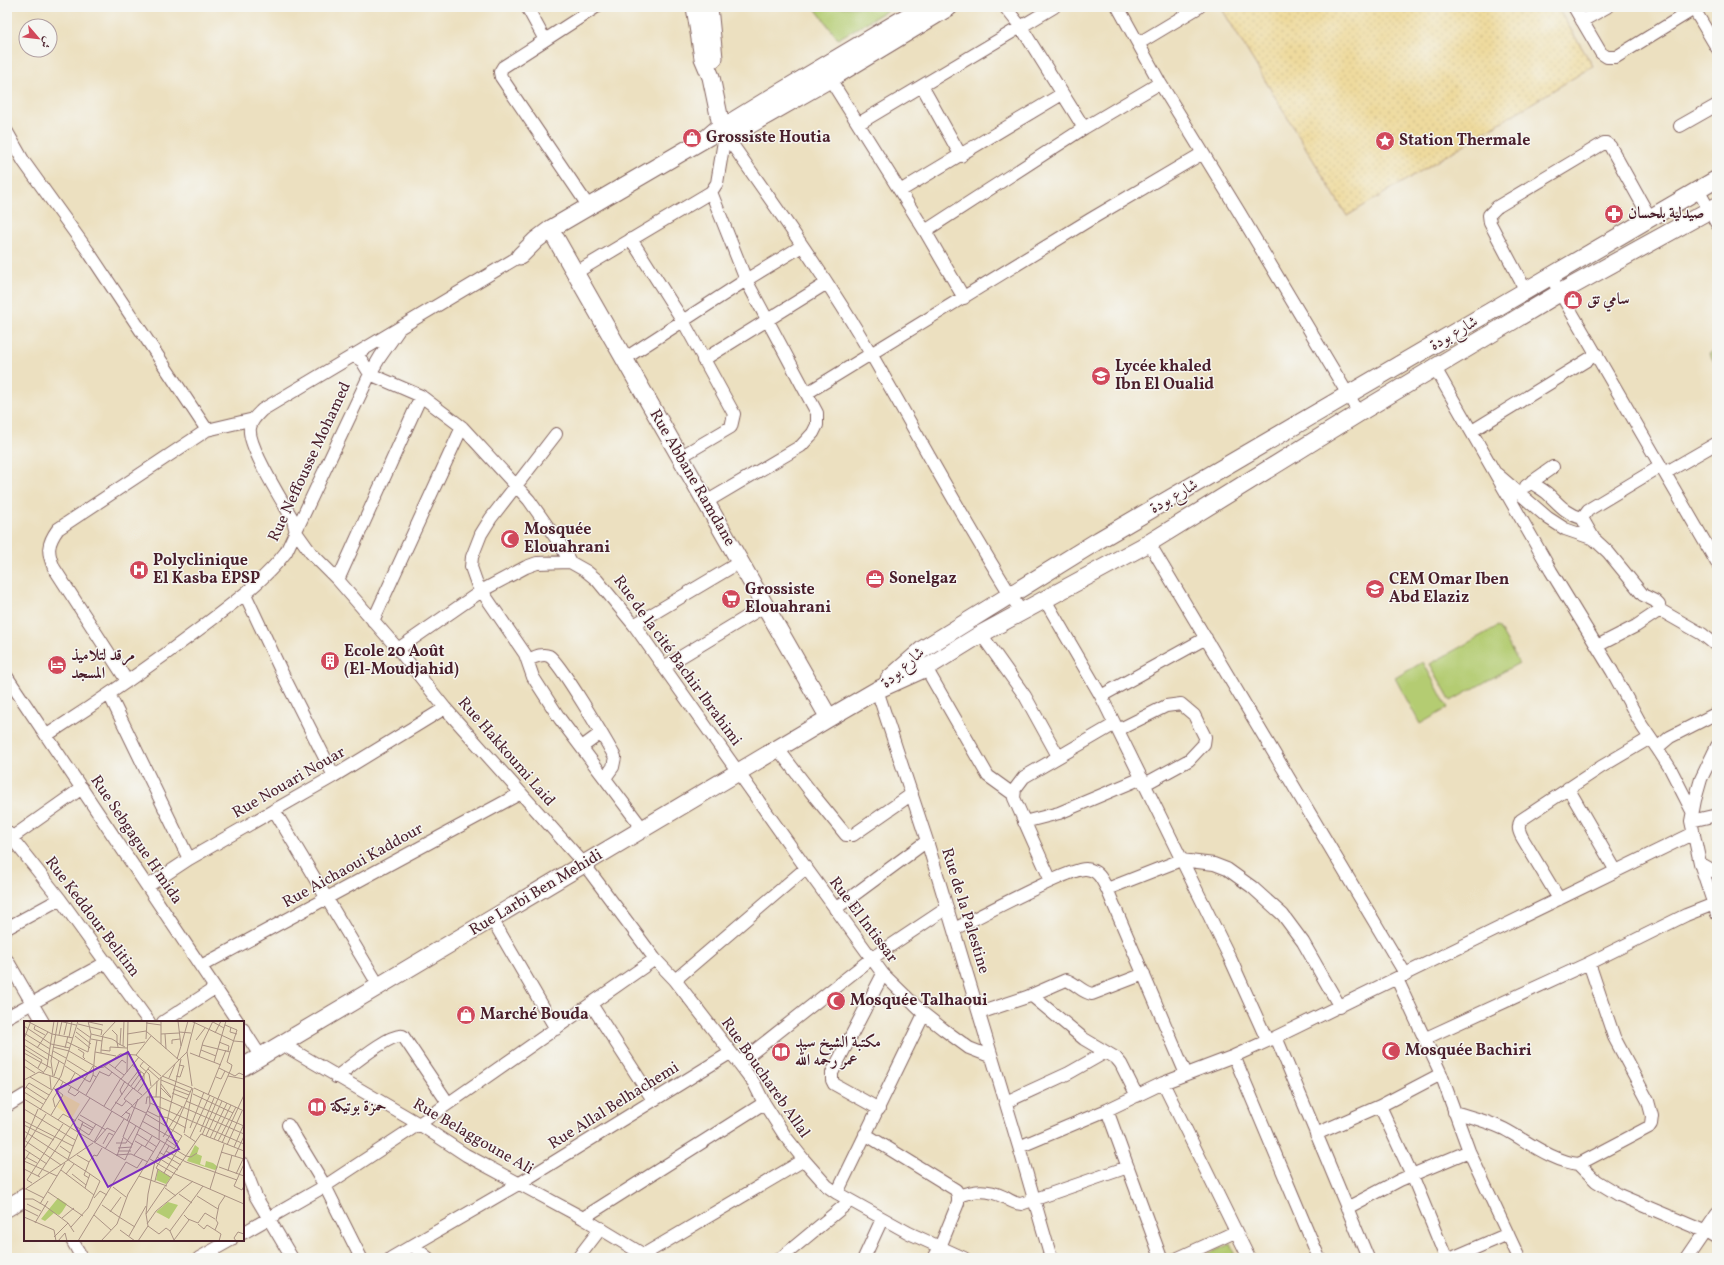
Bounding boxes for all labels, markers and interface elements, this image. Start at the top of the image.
north arrow [18,18,58,58]
text: ش [36,34,55,50]
shop icon: Grossiste Houtia [681,127,703,149]
place label: Grossiste Houtia [706,127,831,149]
place icon: Station Thermale [1374,130,1396,152]
place label: Station Thermale [1399,130,1530,152]
pharmacy icon: صيدلية بلحسان [1603,203,1625,225]
place label: صيدلية بلحسان [1628,203,1704,225]
shop icon: سامي تق [1562,289,1584,311]
place label: سامي تق [1587,289,1630,312]
street label: شارع بودة [1426,311,1483,358]
place label: Lycée khaled Ibn El Oualid [1115,356,1214,396]
school or university icon: Lycée khaled Ibn El Oualid [1090,365,1112,387]
street label: Rue Neffousse Mohamed [263,378,357,546]
street label: Rue Abbane Ramdane [644,405,740,551]
street label: شارع بودة [1146,474,1203,521]
place label: Mosquée Elouahrani [524,519,610,559]
mosque icon: Mosquée Elouahrani [499,528,521,550]
place label: Polyclinique El Kasba EPSP [153,550,260,590]
hospital icon: Polyclinique El Kasba EPSP [128,559,150,581]
office icon: Sonelgaz [864,568,886,590]
place label: Sonelgaz [889,568,957,590]
place label: CEM Omar Iben Abd Elaziz [1389,569,1510,609]
street label: Rue de la cité Bachir Ibrahimi [608,571,747,751]
school or university icon: CEM Omar Iben Abd Elaziz [1364,578,1386,600]
place label: Grossiste Elouahrani [745,579,831,619]
supermarket icon: Grossiste Elouahrani [720,588,742,610]
place label: Ecole 20 Août (El-Moudjahid) [344,641,459,681]
street label: شارع بودة [876,642,931,695]
place label: مرقد لتلاميذ المسجد [71,645,135,685]
building icon: Ecole 20 Août (El-Moudjahid) [319,650,341,672]
hotel icon: مرقد لتلاميذ المسجد [46,654,68,676]
street label: Rue Hakkoumi Laid [452,693,560,811]
street label: Rue Nouari Nouar [229,742,350,824]
street label: Rue Sebgague H'mida [85,771,187,909]
street label: Rue Aichaoui Kaddour [279,818,428,914]
street label: Rue Larbi Ben Mehidi [465,844,607,942]
street label: Rue de la Palestine [935,845,995,977]
street label: Rue Keddour Belitim [39,852,145,982]
street label: Rue El Intissar [823,872,903,968]
mosque icon: Mosquée Talhaoui [825,990,847,1012]
place label: Mosquée Talhaoui [850,990,988,1012]
shop icon: Marché Bouda [455,1004,477,1026]
place label: Marché Bouda [480,1004,589,1026]
street label: Rue Bouchareb Allal [715,1013,815,1143]
inset map [24,1021,244,1241]
place label: مكتبة الشيخ سيد عمر رحمه الله [795,1032,881,1072]
mosque icon: Mosquée Bachiri [1380,1040,1402,1062]
place label: Mosquée Bachiri [1405,1040,1532,1062]
library icon: مكتبة الشيخ سيد عمر رحمه الله [770,1041,792,1063]
street label: Rue Allal Belhachemi [544,1057,684,1155]
street label: Rue Belaggoune Ali [409,1093,538,1181]
library icon: حمزة بوتيكة [306,1096,328,1118]
place label: حمزة بوتيكة [330,1096,386,1118]

